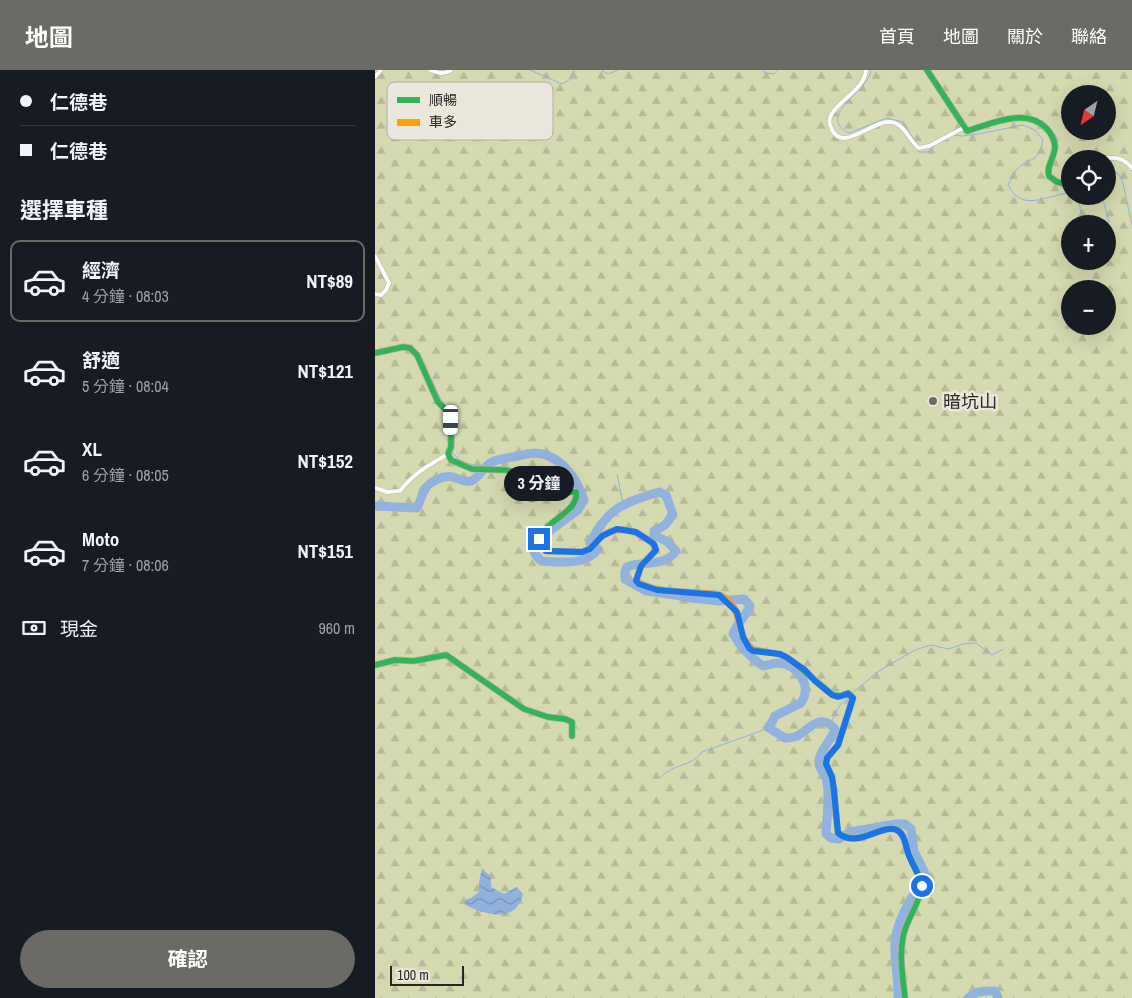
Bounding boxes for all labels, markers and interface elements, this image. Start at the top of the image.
text: 地圖 [25,21,73,53]
text: 首頁 [879,24,915,49]
text: 地圖 [943,24,979,49]
text: 關於 [1007,24,1043,49]
text: 聯絡 [1071,24,1107,49]
legend [387,82,553,140]
north arrow [1061,85,1116,140]
map controls [1061,85,1116,335]
text: 仁德巷 [50,89,107,115]
text: 順暢 [429,91,457,109]
text: 車多 [429,113,457,131]
text: 仁德巷 [50,138,107,164]
button: locate [1061,150,1116,205]
text: 選擇車種 [20,195,108,225]
button: + [1061,215,1116,270]
text: 經濟 [82,257,120,283]
icon: car [22,259,67,304]
text: NT$89 [306,268,353,294]
button: − [1061,280,1116,335]
text: 4 分鐘 · 08:03 [82,285,169,307]
text: 舒適 [82,347,120,373]
icon: car [22,349,67,394]
text: NT$121 [298,358,353,384]
text: 5 分鐘 · 08:04 [82,375,169,397]
place label: 暗坑山 [943,389,997,414]
marker: 暗坑山 [927,395,939,407]
car [443,405,458,435]
text: XL [82,436,102,462]
icon: car [22,439,67,484]
text: NT$152 [298,448,353,474]
text: 6 分鐘 · 08:05 [82,464,169,486]
callout: 3 分鐘 [504,466,574,502]
text: 3 分鐘 [518,472,560,494]
text: Moto [82,526,119,552]
route end [528,528,550,550]
icon: car [22,529,67,574]
text: NT$151 [298,538,353,564]
text: 7 分鐘 · 08:06 [82,554,169,576]
icon: cash [20,614,48,642]
text: 現金 [60,616,98,642]
text: 960 m [319,617,355,639]
route start [911,875,933,897]
button: 確認 [20,930,355,988]
scale bar [390,963,464,986]
text: 100 m [397,966,429,984]

